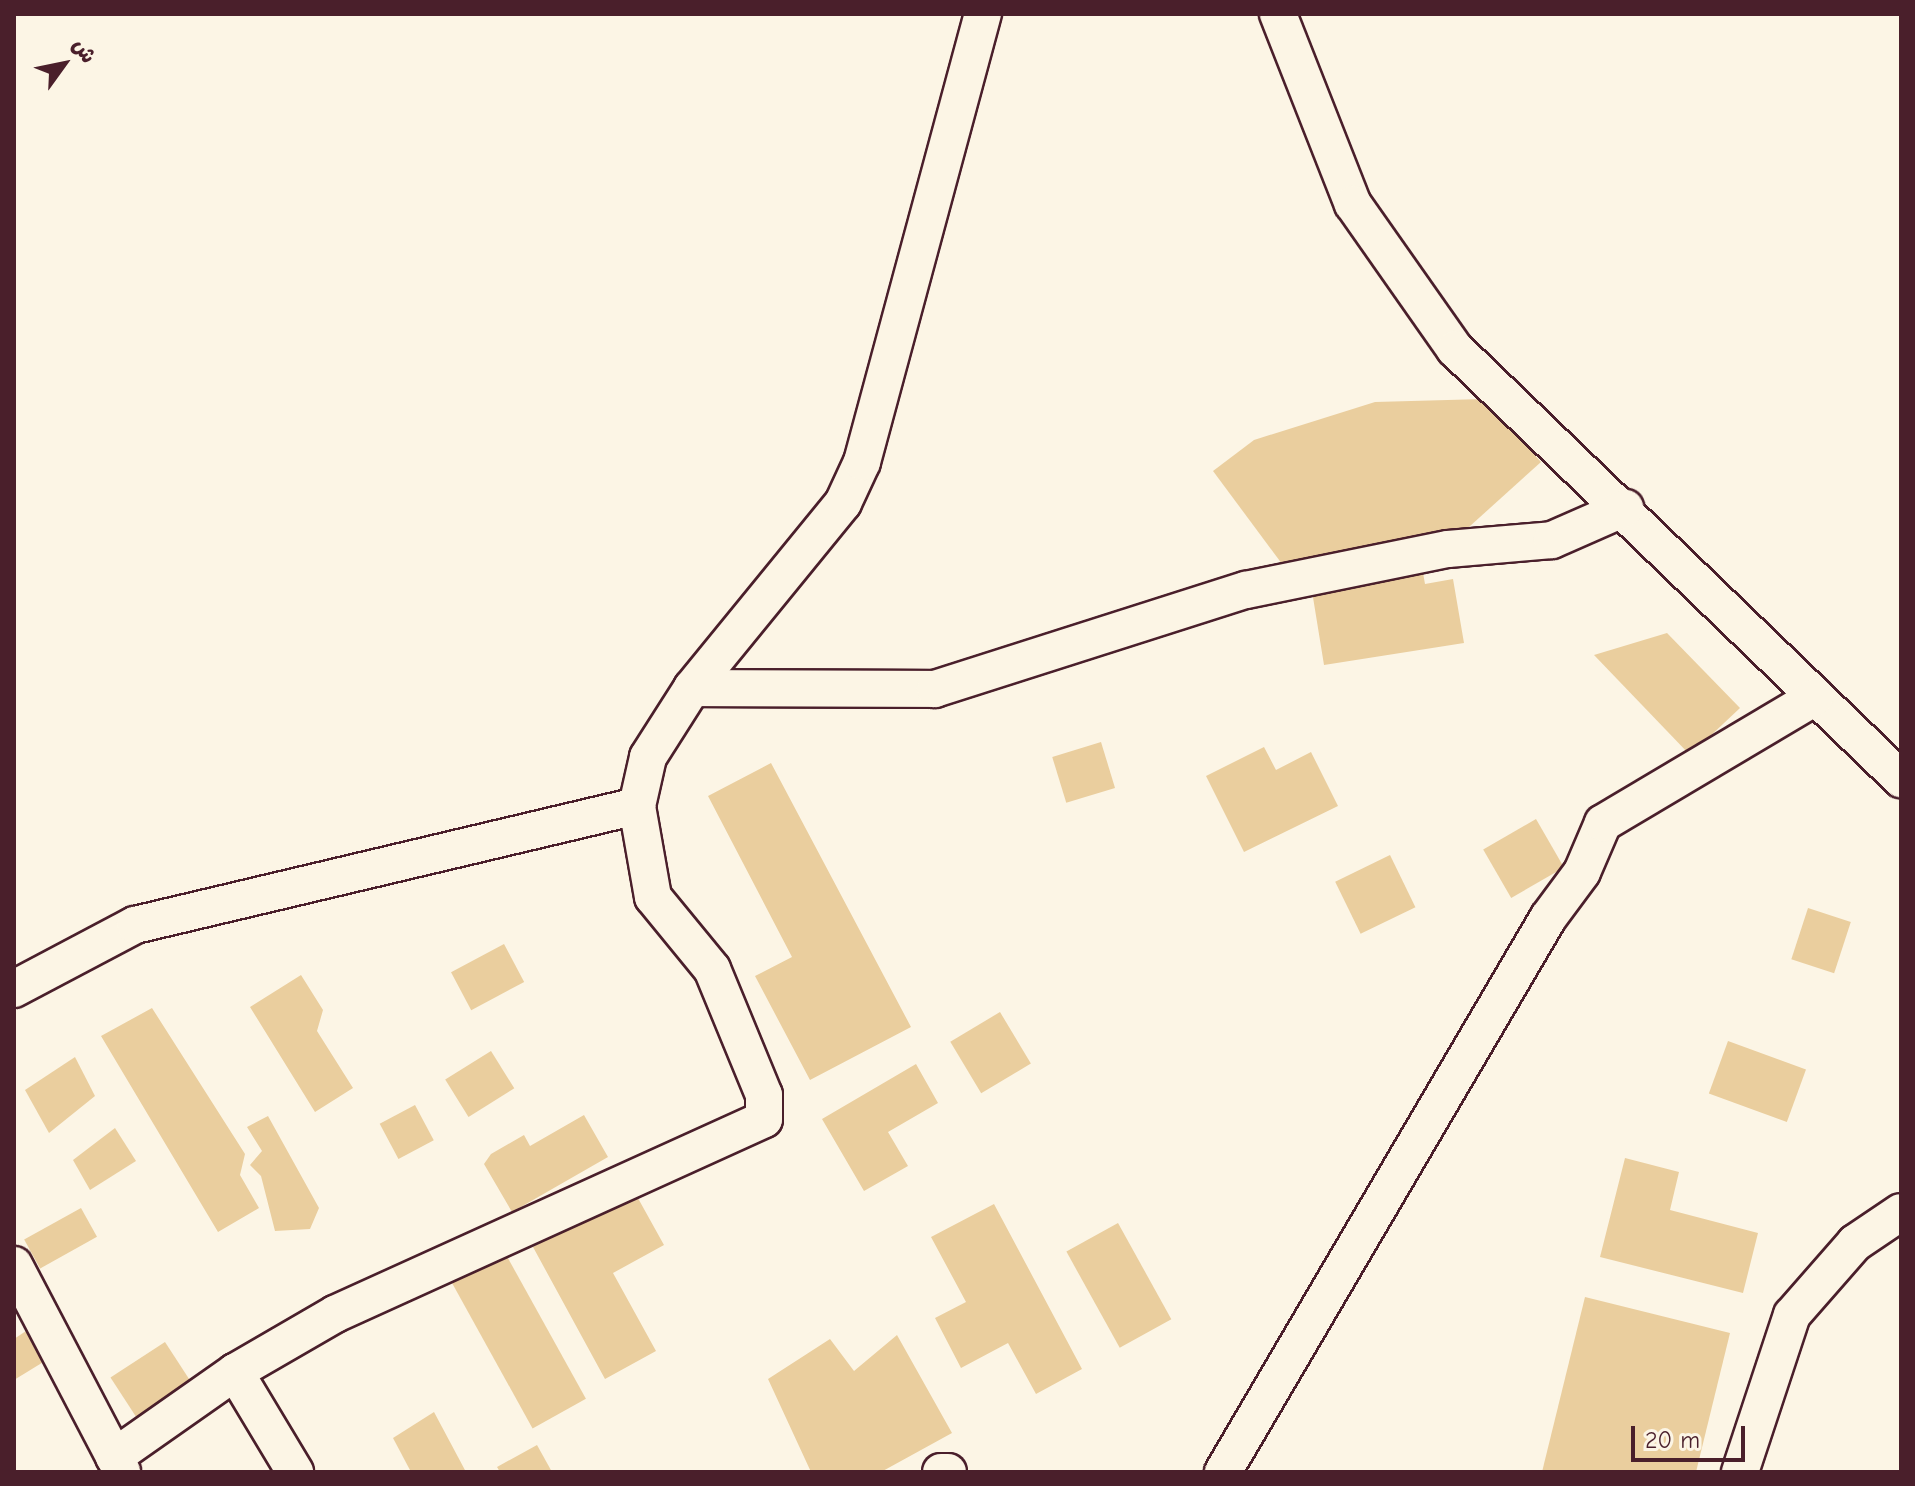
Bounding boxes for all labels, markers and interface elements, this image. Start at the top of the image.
north arrow [24,24,104,104]
text: ش [67,34,102,68]
scale bar [1635,1410,1749,1460]
text: 20 m [1645,1426,1700,1454]

